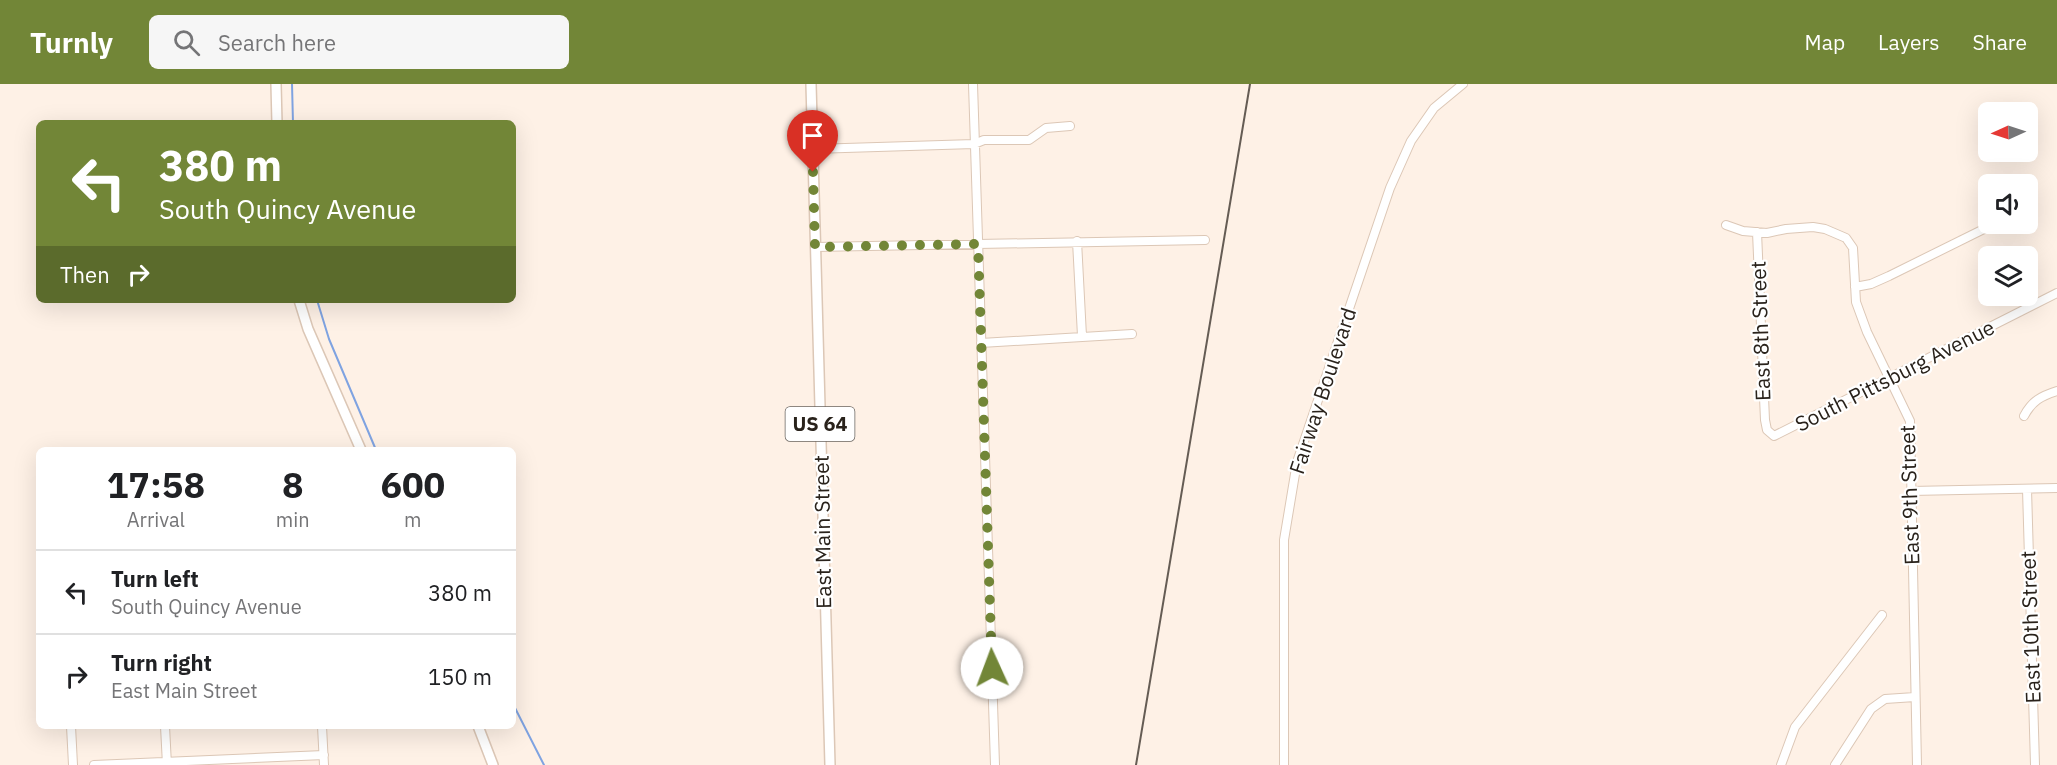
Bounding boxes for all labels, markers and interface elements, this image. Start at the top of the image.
search box [149,15,569,69]
text: Turnly [30,24,113,61]
icon: search [170,26,203,59]
text: Search here [218,28,336,57]
text: Map [1805,28,1845,56]
text: Layers [1878,28,1940,56]
text: Share [1973,28,2027,56]
north arrow [1978,102,2038,162]
map controls [1978,102,2038,306]
pin [787,110,838,172]
icon: arrive [796,119,829,152]
text: 380 m [159,138,282,193]
icon: left [60,144,138,222]
button: sound [1978,174,2038,234]
text: South Quincy Avenue [159,191,416,226]
button: layers [1978,246,2038,306]
icon: right [122,258,155,291]
text: Then [60,260,110,289]
street label: East 8th Street [1744,260,1776,402]
street label: Fairway Boulevard [1282,304,1362,477]
street label: South Pittsburg Avenue [1790,313,1999,438]
road number: US 64 [786,407,854,441]
street label: East 9th Street [1893,424,1925,566]
street label: East Main Street [807,455,837,609]
text: 17:58 [107,461,205,508]
text: 8 [282,461,304,508]
text: 600 [380,461,445,508]
text: Arrival [127,506,185,533]
text: min [276,506,310,533]
text: m [404,506,422,533]
street label: East 10th Street [2013,550,2047,704]
text: Turn left [111,564,199,593]
icon: left [60,576,93,609]
text: 380 m [428,578,492,607]
text: South Quincy Avenue [111,593,302,620]
position arrow [960,636,1024,700]
text: Turn right [111,648,212,677]
icon: right [60,660,93,693]
text: 150 m [428,662,492,691]
text: East Main Street [111,677,258,704]

